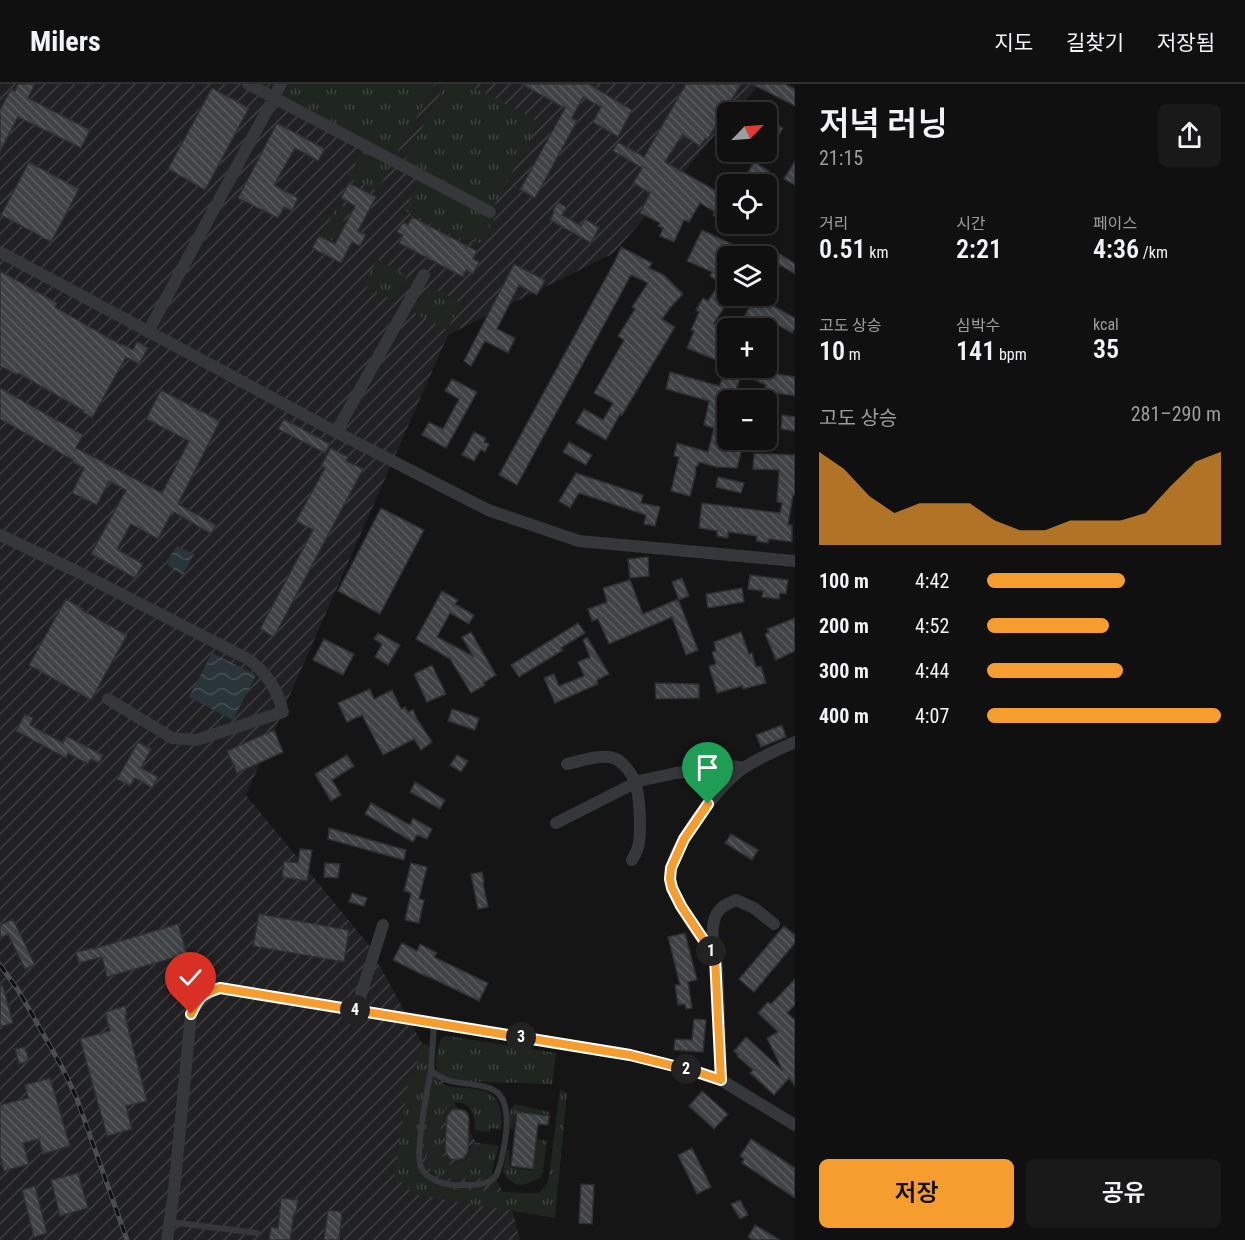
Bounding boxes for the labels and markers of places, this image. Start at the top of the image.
pin [682,742,733,804]
pin: 1 [696,936,726,966]
pin [165,952,216,1014]
pin: 4 [340,995,370,1025]
pin: 3 [506,1022,536,1052]
pin: 2 [671,1054,701,1084]

